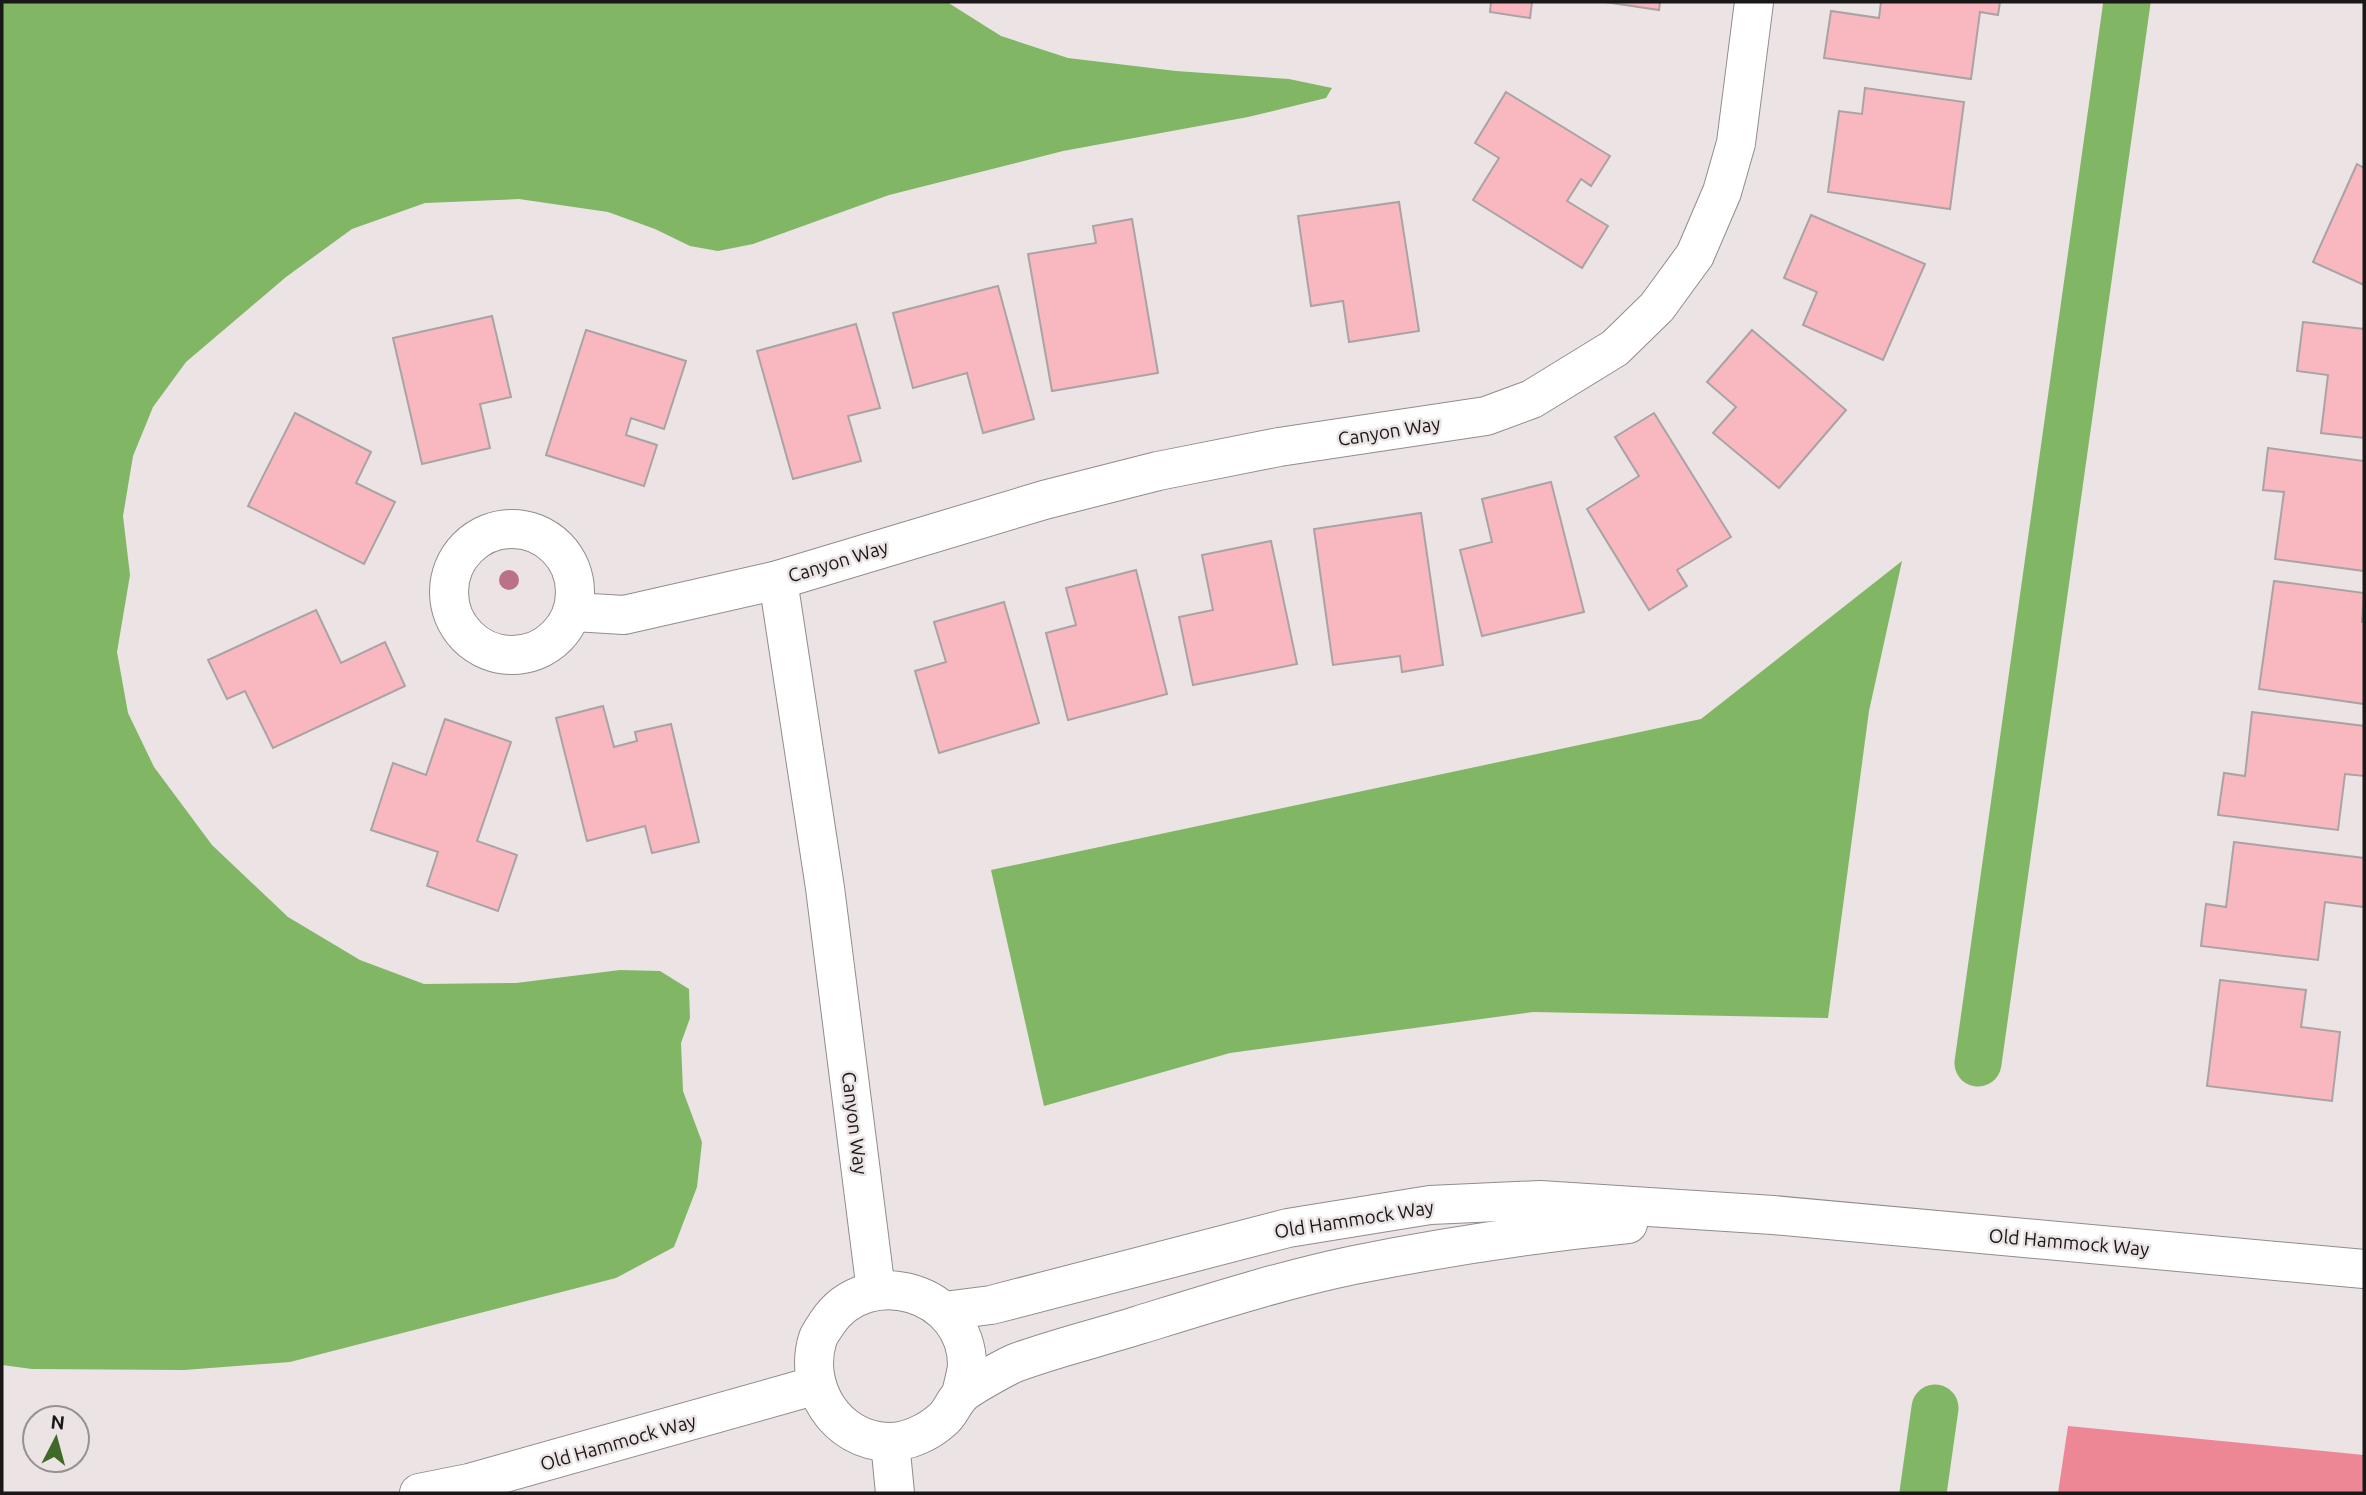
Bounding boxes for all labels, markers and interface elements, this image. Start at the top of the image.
street label: Canyon Way [1336,412,1442,450]
street label: Canyon Way [785,535,891,587]
street label: Canyon Way [838,1070,872,1176]
street label: Old Hammock Way [1273,1196,1435,1242]
street label: Old Hammock Way [1988,1224,2150,1260]
north arrow [21,1404,91,1474]
street label: Old Hammock Way [538,1409,698,1475]
text: N [50,1410,66,1434]

